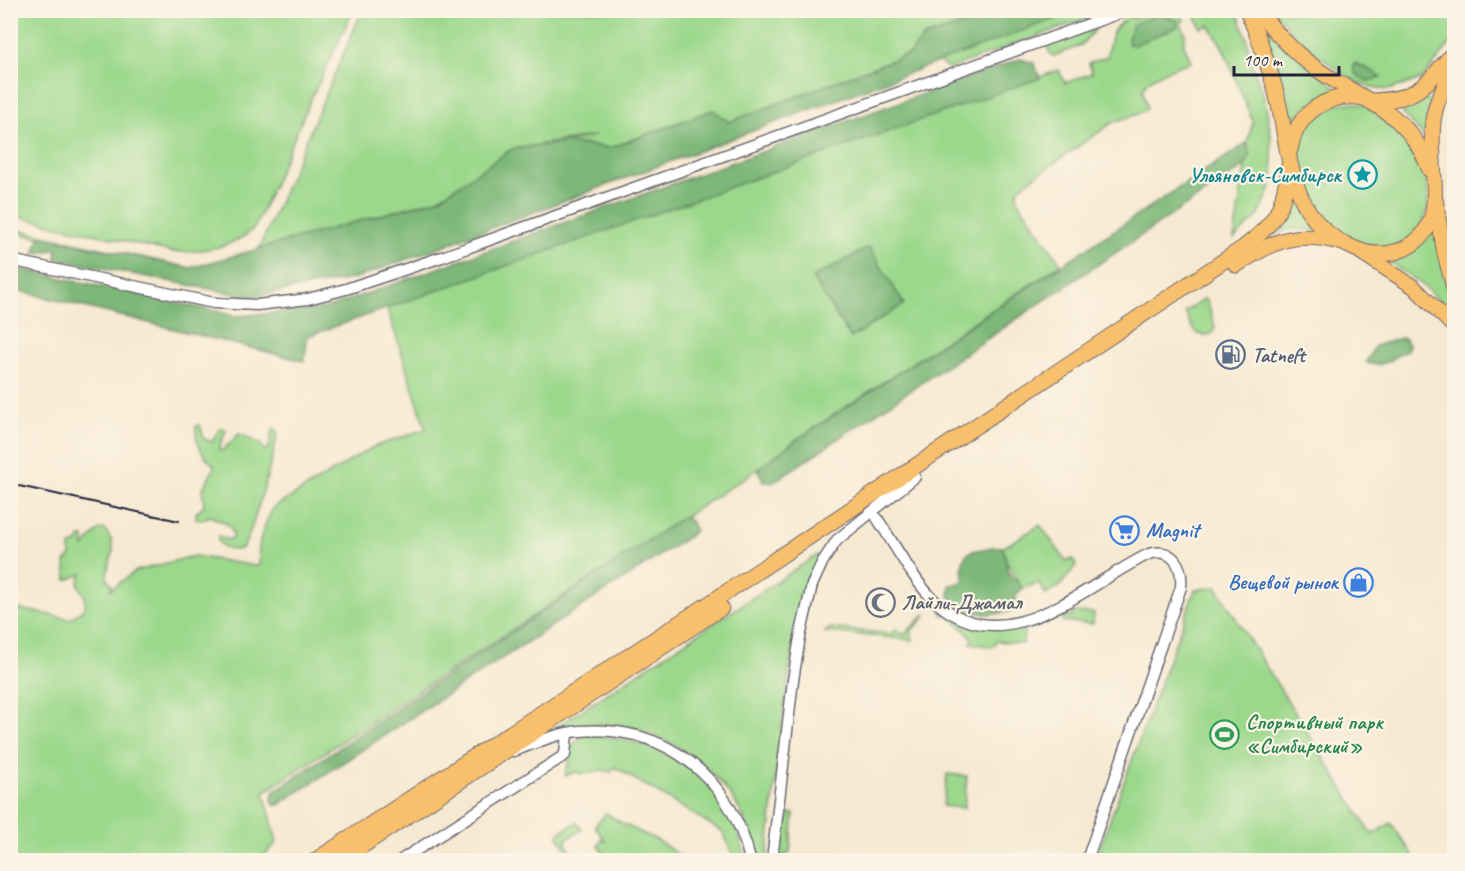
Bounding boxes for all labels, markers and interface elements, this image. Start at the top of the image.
scale bar [1234,39,1339,77]
text: 100 m [1243,49,1284,71]
place icon: Ульяновск-Симбирск [1346,159,1378,191]
place label: Ульяновск-Симбирск [1188,162,1343,188]
fuel station icon: Tatneft [1215,339,1247,371]
place label: Tatneft [1252,342,1308,368]
supermarket icon: Magnit [1109,514,1141,546]
place label: Magnit [1146,517,1202,543]
shop icon: Вещевой рынок [1343,566,1375,598]
place label: Вещевой рынок [1228,569,1340,595]
mosque icon: Лайли-Джамал [864,586,896,618]
place label: Лайли-Джамал [901,589,1024,615]
place label: Спортивный парк «Симбирский» [1246,709,1384,759]
sports icon: Спортивный парк «Симбирский» [1209,718,1241,750]

